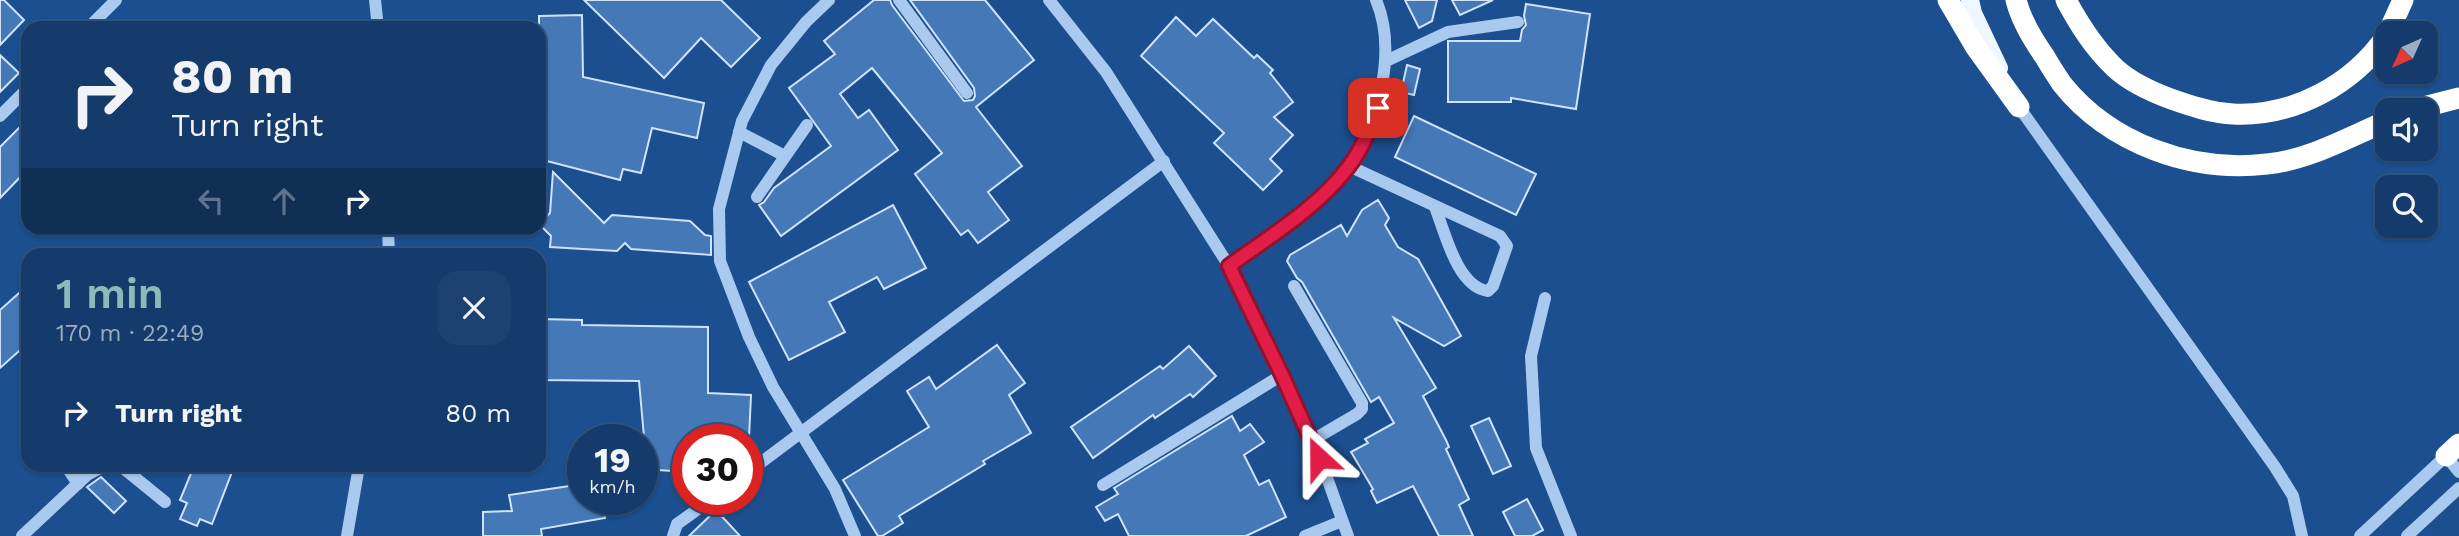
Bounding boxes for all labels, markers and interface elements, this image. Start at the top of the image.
north arrow [2375,21,2438,84]
map controls [2375,21,2438,238]
text: 80 m [171,47,293,105]
icon: right [56,49,147,140]
pin [1348,78,1408,138]
icon: arrive [1359,89,1397,127]
button: sound [2375,98,2438,161]
text: Turn right [171,106,323,144]
button: search [2375,175,2438,238]
icon: left [192,182,230,220]
icon: ahead [265,182,303,220]
icon: right [338,182,376,220]
text: 1 min [56,269,164,318]
button: close [437,271,511,345]
text: 170 m · 22:49 [56,320,204,347]
icon: right [56,394,94,432]
text: Turn right [115,398,242,428]
text: 80 m [445,398,511,428]
position arrow [1282,421,1356,495]
speed limit sign: 30 [672,424,763,515]
text: 19 [594,439,631,481]
text: km/h [589,476,636,497]

